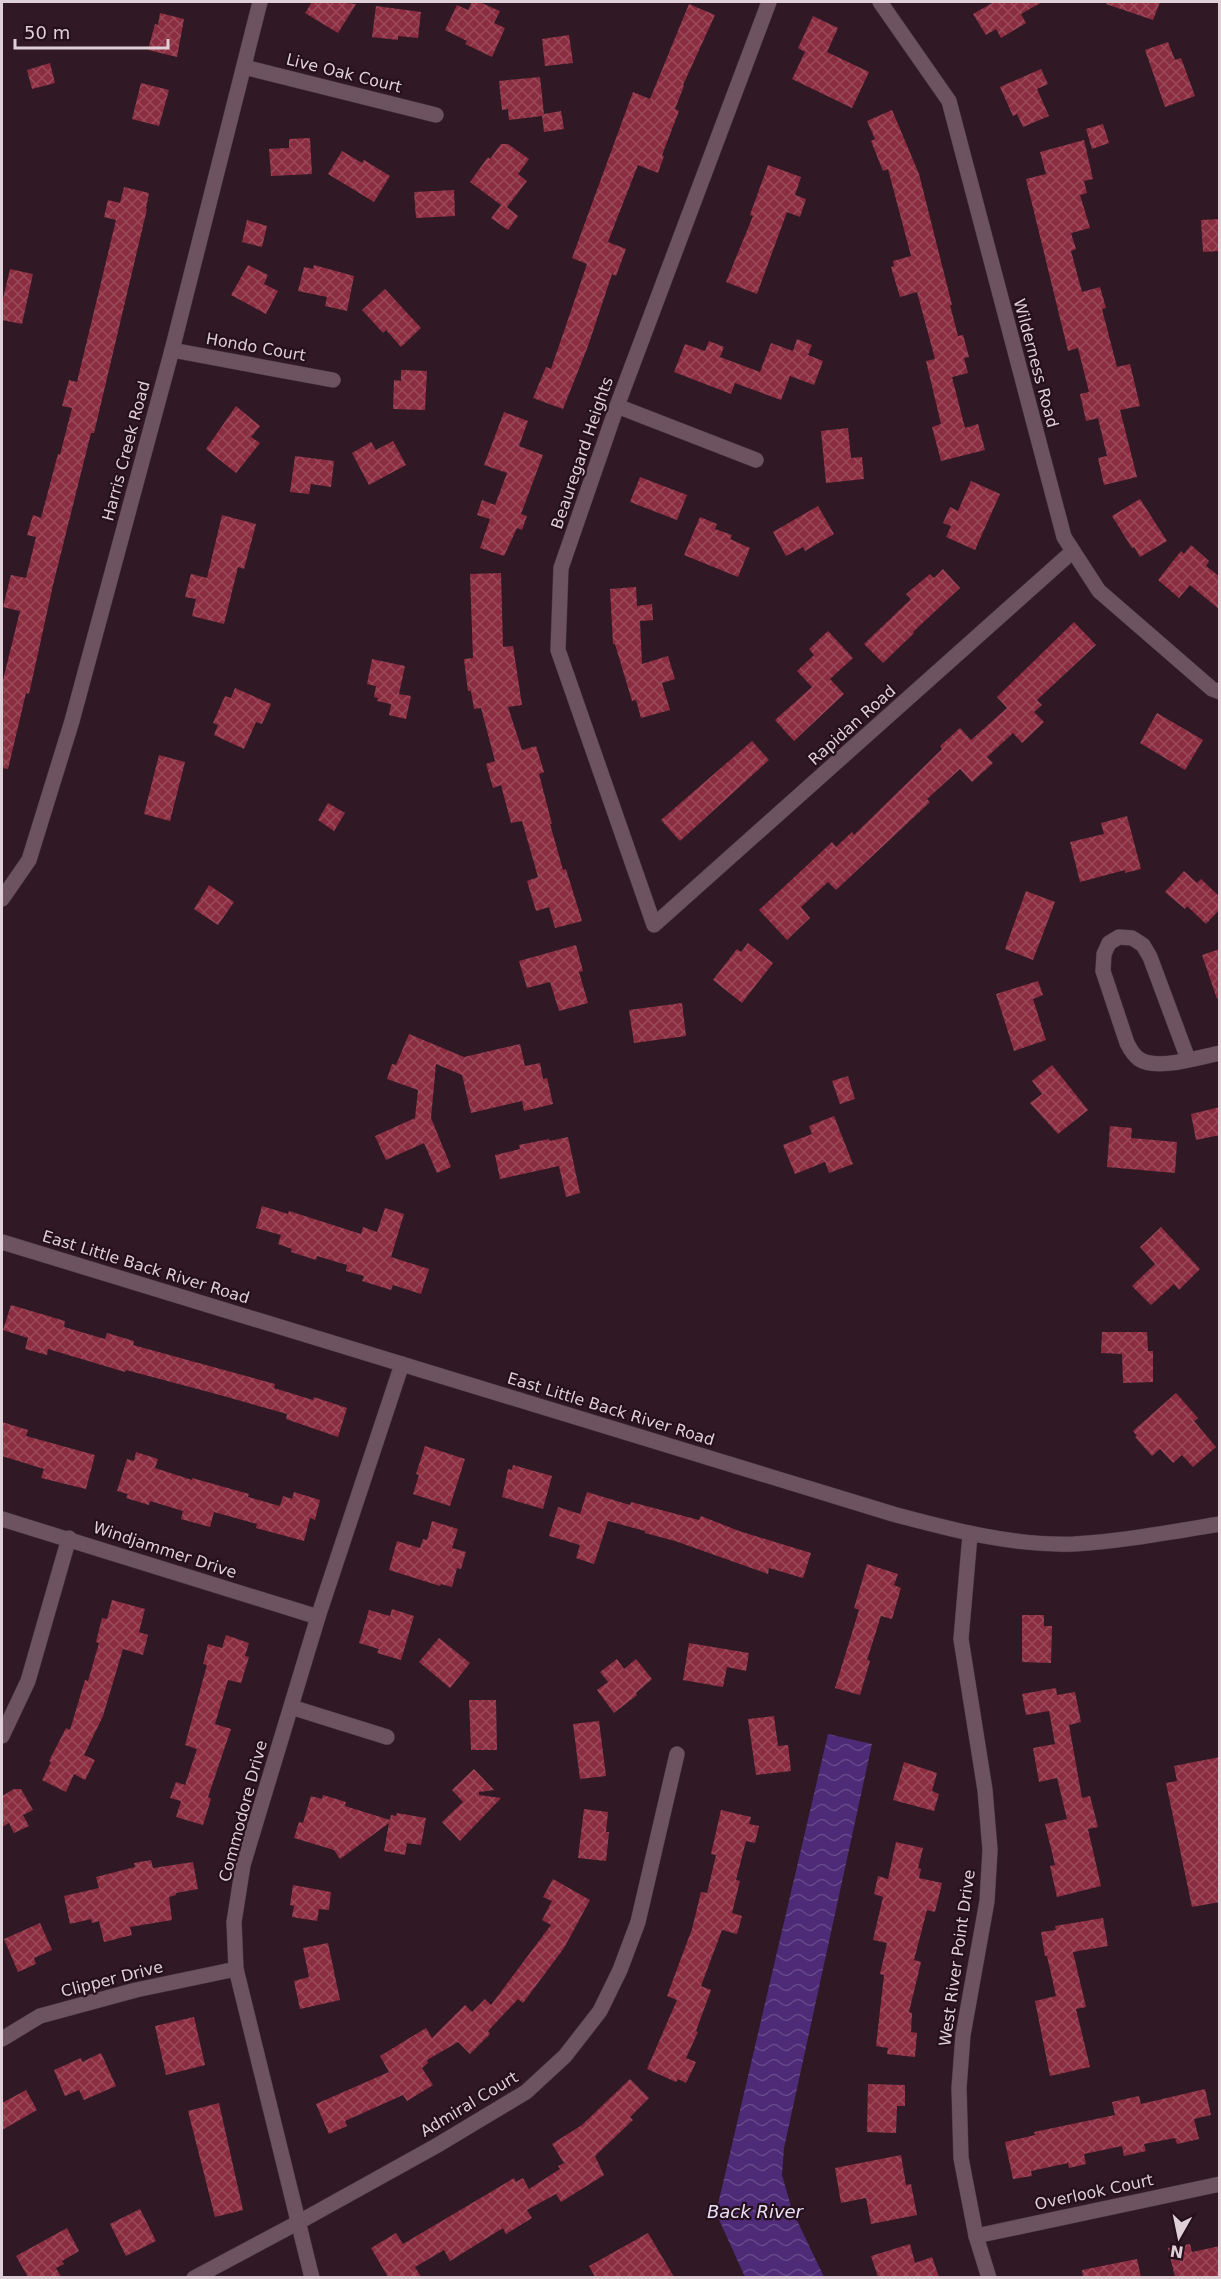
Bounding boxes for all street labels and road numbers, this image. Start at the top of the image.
street label: Live Oak Court [284,49,404,97]
street label: Wilderness Road [1010,297,1062,429]
street label: Hondo Court [205,329,307,365]
street label: Beauregard Heights [547,374,617,532]
street label: Harris Creek Road [98,379,154,523]
street label: Rapidan Road [805,681,899,769]
street label: East Little Back River Road [40,1226,252,1308]
street label: East Little Back River Road [505,1368,717,1450]
street label: Windjammer Drive [91,1518,239,1582]
street label: Commodore Drive [215,1738,271,1884]
street label: West River Point Drive [935,1868,979,2048]
street label: Clipper Drive [59,1957,165,2001]
street label: Admiral Court [417,2067,521,2141]
street label: Overlook Court [1033,2170,1155,2214]

